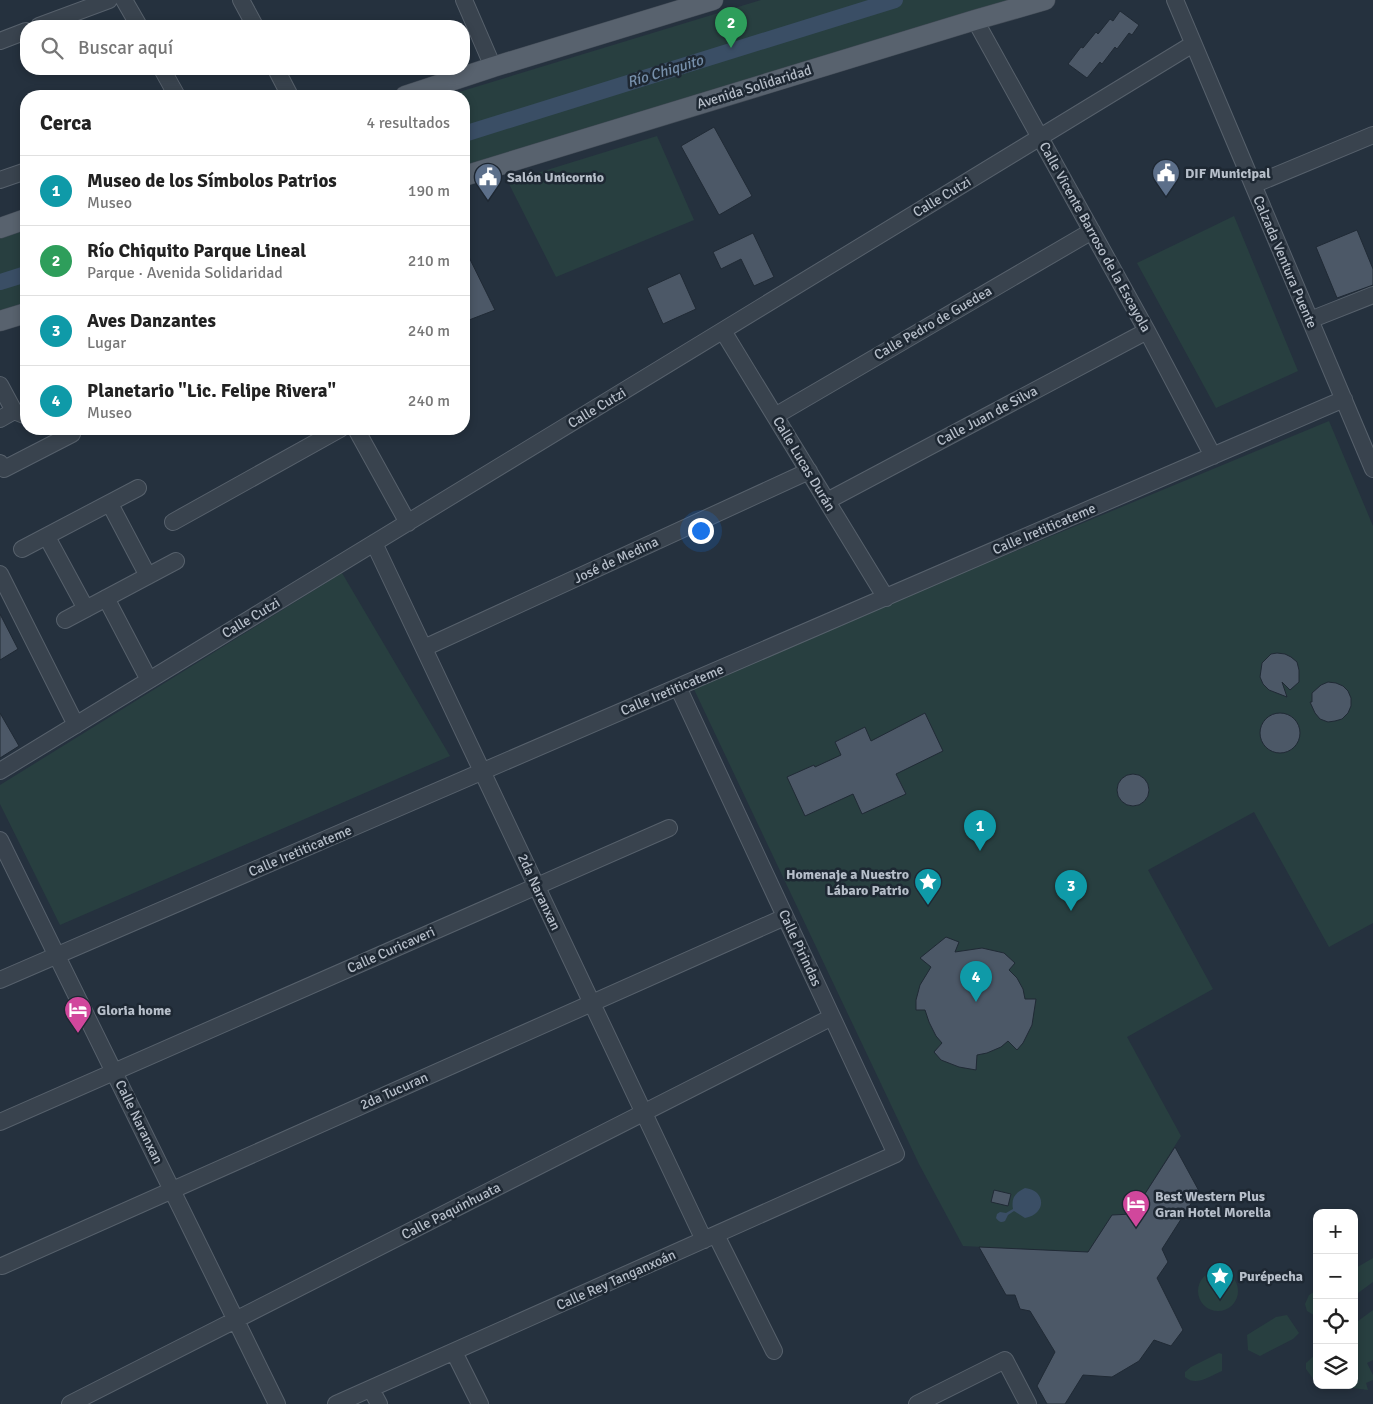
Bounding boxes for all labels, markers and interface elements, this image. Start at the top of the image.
pin: 2 [715,7,747,48]
search box [20,20,470,75]
icon: search [38,34,66,62]
text: Buscar aquí [78,36,173,60]
water label: Río Chiquito [625,51,706,91]
street label: Avenida Solidaridad [695,61,813,113]
text: Cerca [40,110,92,136]
text: 4 resultados [367,113,450,133]
street label: Calle Vicente Barroso de la Escayola [1035,139,1155,335]
public building icon: DIF Municipal [1151,158,1181,197]
public building icon: Salón Unicornio [473,162,503,201]
place label: DIF Municipal [1185,165,1271,182]
text: Museo de los Símbolos Patrios [87,169,337,193]
place label: Salón Unicornio [507,169,604,186]
street label: Calle Cutzi [910,173,974,221]
text: 1 [52,181,60,201]
text: 190 m [408,181,450,201]
text: Museo [87,193,132,213]
street label: Calzada Ventura Puente [1249,193,1321,331]
text: Río Chiquito Parque Lineal [87,239,306,263]
text: 2 [52,251,60,271]
text: 210 m [408,251,450,271]
text: Parque · Avenida Solidaridad [87,263,283,283]
street label: Calle Pedro de Guedea [871,282,995,364]
text: Aves Danzantes [87,309,216,333]
text: 3 [52,321,60,341]
text: 240 m [408,321,450,341]
text: Lugar [87,333,126,353]
text: Planetario "Lic. Felipe Rivera" [87,379,336,403]
street label: Calle Juan de Silva [934,382,1040,450]
street label: Calle Cutzi [565,384,629,432]
text: 4 [52,391,60,411]
text: 240 m [408,391,450,411]
text: Museo [87,403,132,423]
street label: Calle Lucas Durán [769,414,839,514]
street label: Calle Iretiticateme [990,500,1098,558]
your location [688,518,714,544]
street label: José de Medina [571,533,661,587]
street label: Calle Cutzi [219,594,283,642]
street label: Calle Iretiticateme [618,661,726,719]
pin: 1 [964,810,996,851]
street label: Calle Iretiticateme [246,822,354,880]
street label: 2da Naranxan [514,851,564,933]
place label: Homenaje a Nuestro Lábaro Patrio [786,866,909,899]
place icon: Homenaje a Nuestro Lábaro Patrio [913,867,943,906]
pin: 3 [1055,870,1087,911]
street label: Calle Pirindas [775,907,825,989]
street label: Calle Curicaveri [344,923,438,977]
pin: 4 [960,961,992,1002]
hotel icon: Gloria home [63,995,93,1034]
place label: Gloria home [97,1002,171,1019]
street label: 2da Tucuran [357,1068,431,1114]
street label: Calle Naranxan [111,1077,167,1167]
street label: Calle Paquinhuata [399,1179,503,1243]
place label: Best Western Plus Gran Hotel Morelia [1155,1188,1271,1221]
hotel icon: Best Western Plus Gran Hotel Morelia [1121,1189,1151,1228]
map controls [1313,1209,1358,1389]
button: + [1313,1209,1358,1254]
street label: Calle Rey Tanganxoán [554,1246,678,1314]
button: − [1313,1254,1358,1299]
place icon: Purépecha [1205,1261,1235,1300]
place label: Purépecha [1239,1268,1303,1285]
button: locate [1313,1299,1358,1344]
button: layers [1313,1344,1358,1389]

